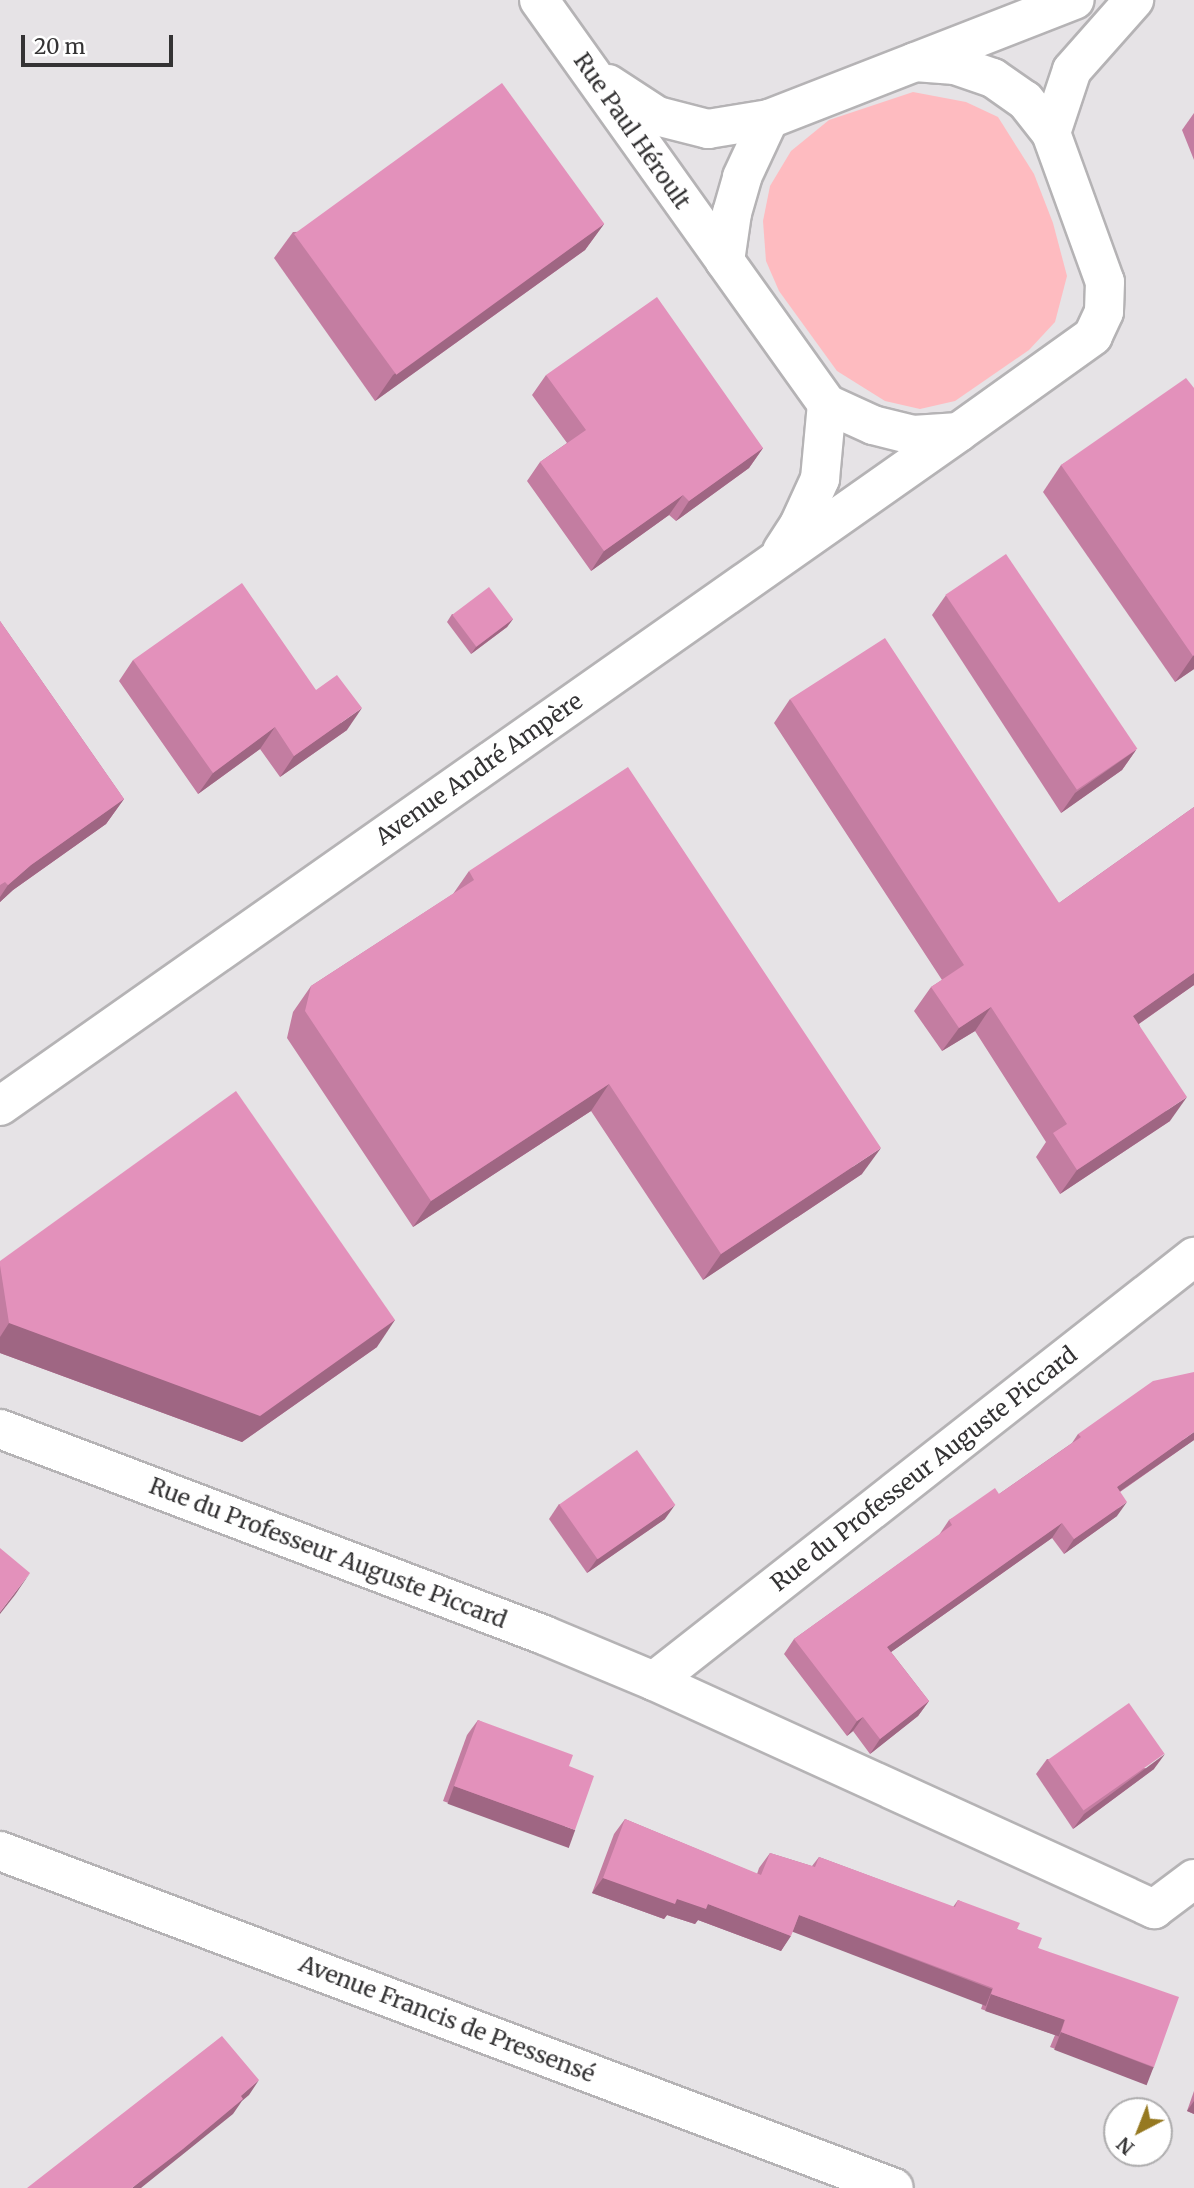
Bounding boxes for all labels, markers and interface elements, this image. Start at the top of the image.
scale bar [24,21,177,65]
text: 20 m [34,33,85,60]
street label: Rue Paul Héroult [568,48,696,214]
street label: Avenue André Ampère [370,687,588,851]
street label: Rue du Professeur Auguste Piccard [766,1341,1082,1597]
street label: Rue du Professeur Auguste Piccard [145,1472,511,1634]
street label: Avenue Francis de Pressensé [295,1950,599,2088]
north arrow [1103,2097,1173,2167]
text: N [1112,2132,1139,2160]

